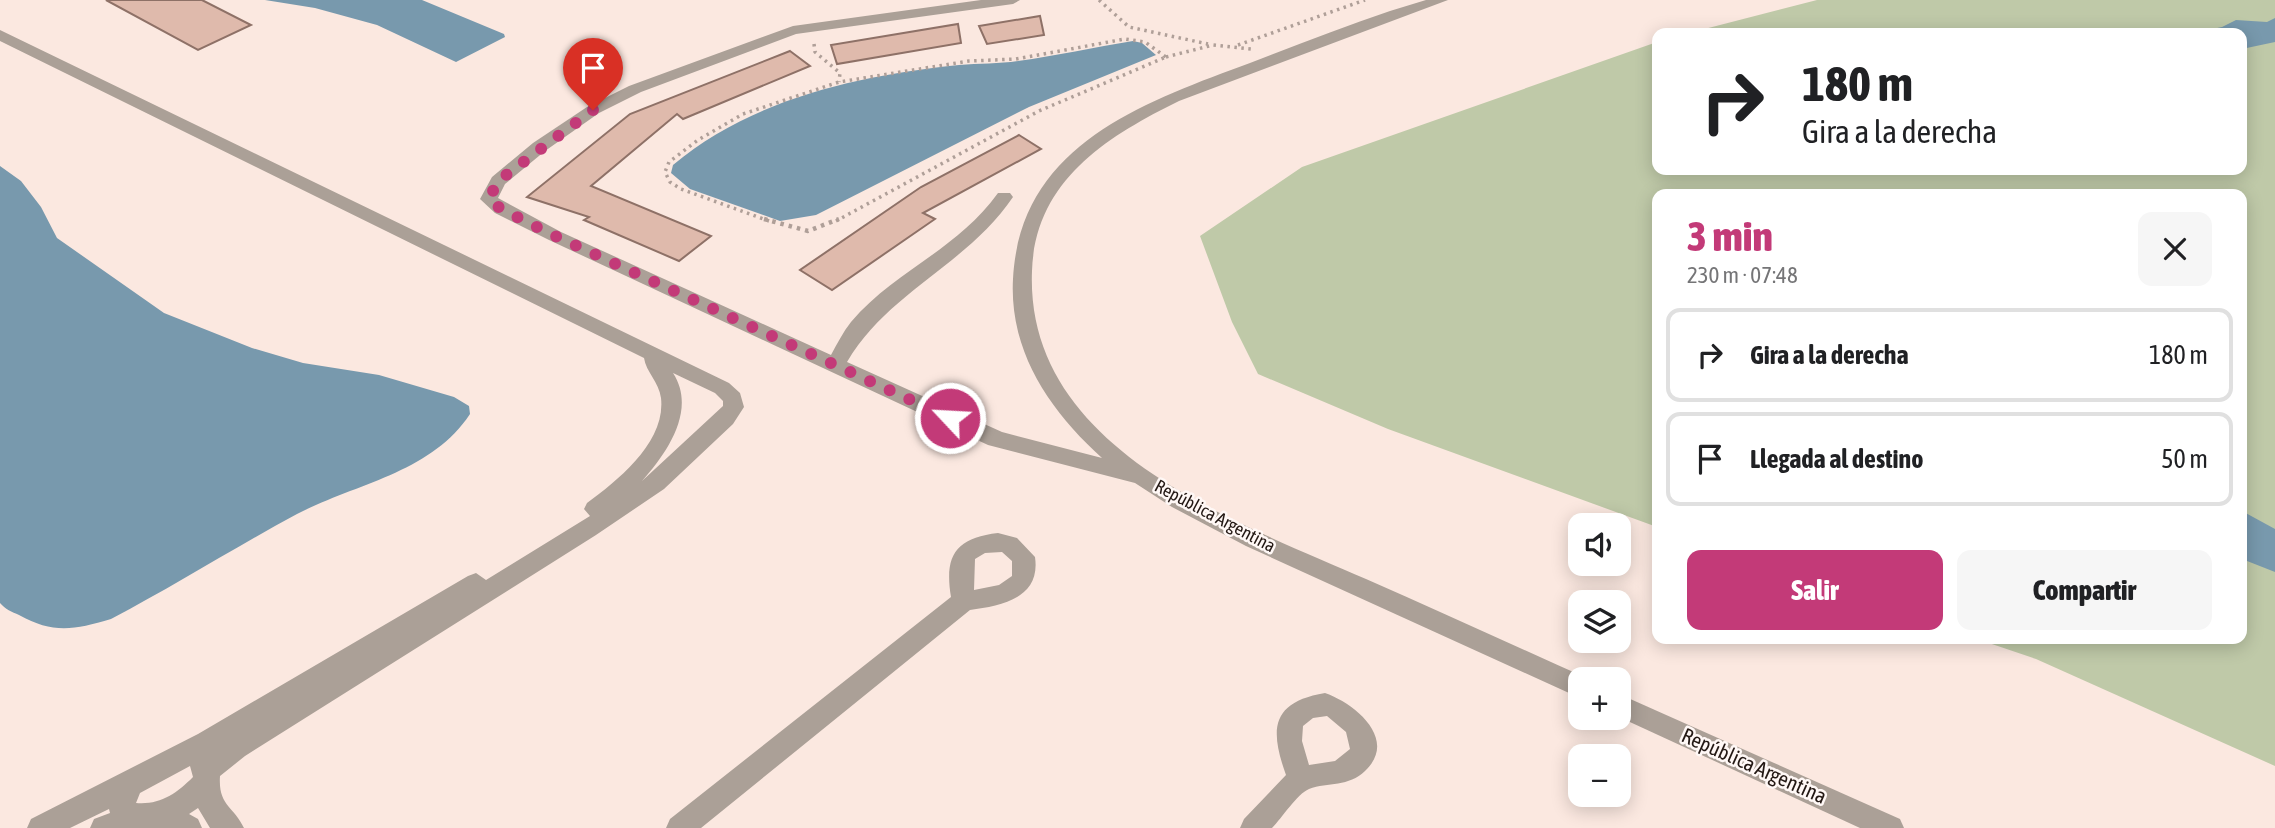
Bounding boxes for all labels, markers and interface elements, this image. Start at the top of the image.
pin [563,38,623,110]
icon: arrive [574,49,612,87]
text: 180 m [1802,55,1913,111]
icon: right [1687,56,1778,147]
text: Gira a la derecha [1802,113,1997,150]
text: 3 min [1687,212,1773,260]
button: close [2138,212,2212,286]
text: 230 m · 07:48 [1687,262,1798,288]
icon: right [1691,336,1729,374]
text: Gira a la derecha [1750,340,1909,370]
text: 180 m [2149,340,2208,370]
position arrow [913,381,987,455]
icon: arrive [1691,440,1729,478]
text: Llegada al destino [1750,444,1923,474]
text: 50 m [2161,444,2208,474]
street label: República Argentina [1151,475,1279,556]
map controls [1568,513,1631,807]
button: sound [1568,513,1631,576]
button: Salir [1687,550,1943,630]
button: Compartir [1957,550,2212,630]
button: layers [1568,590,1631,653]
button: + [1568,667,1631,730]
street label: República Argentina [1678,722,1831,808]
button: − [1568,744,1631,807]

